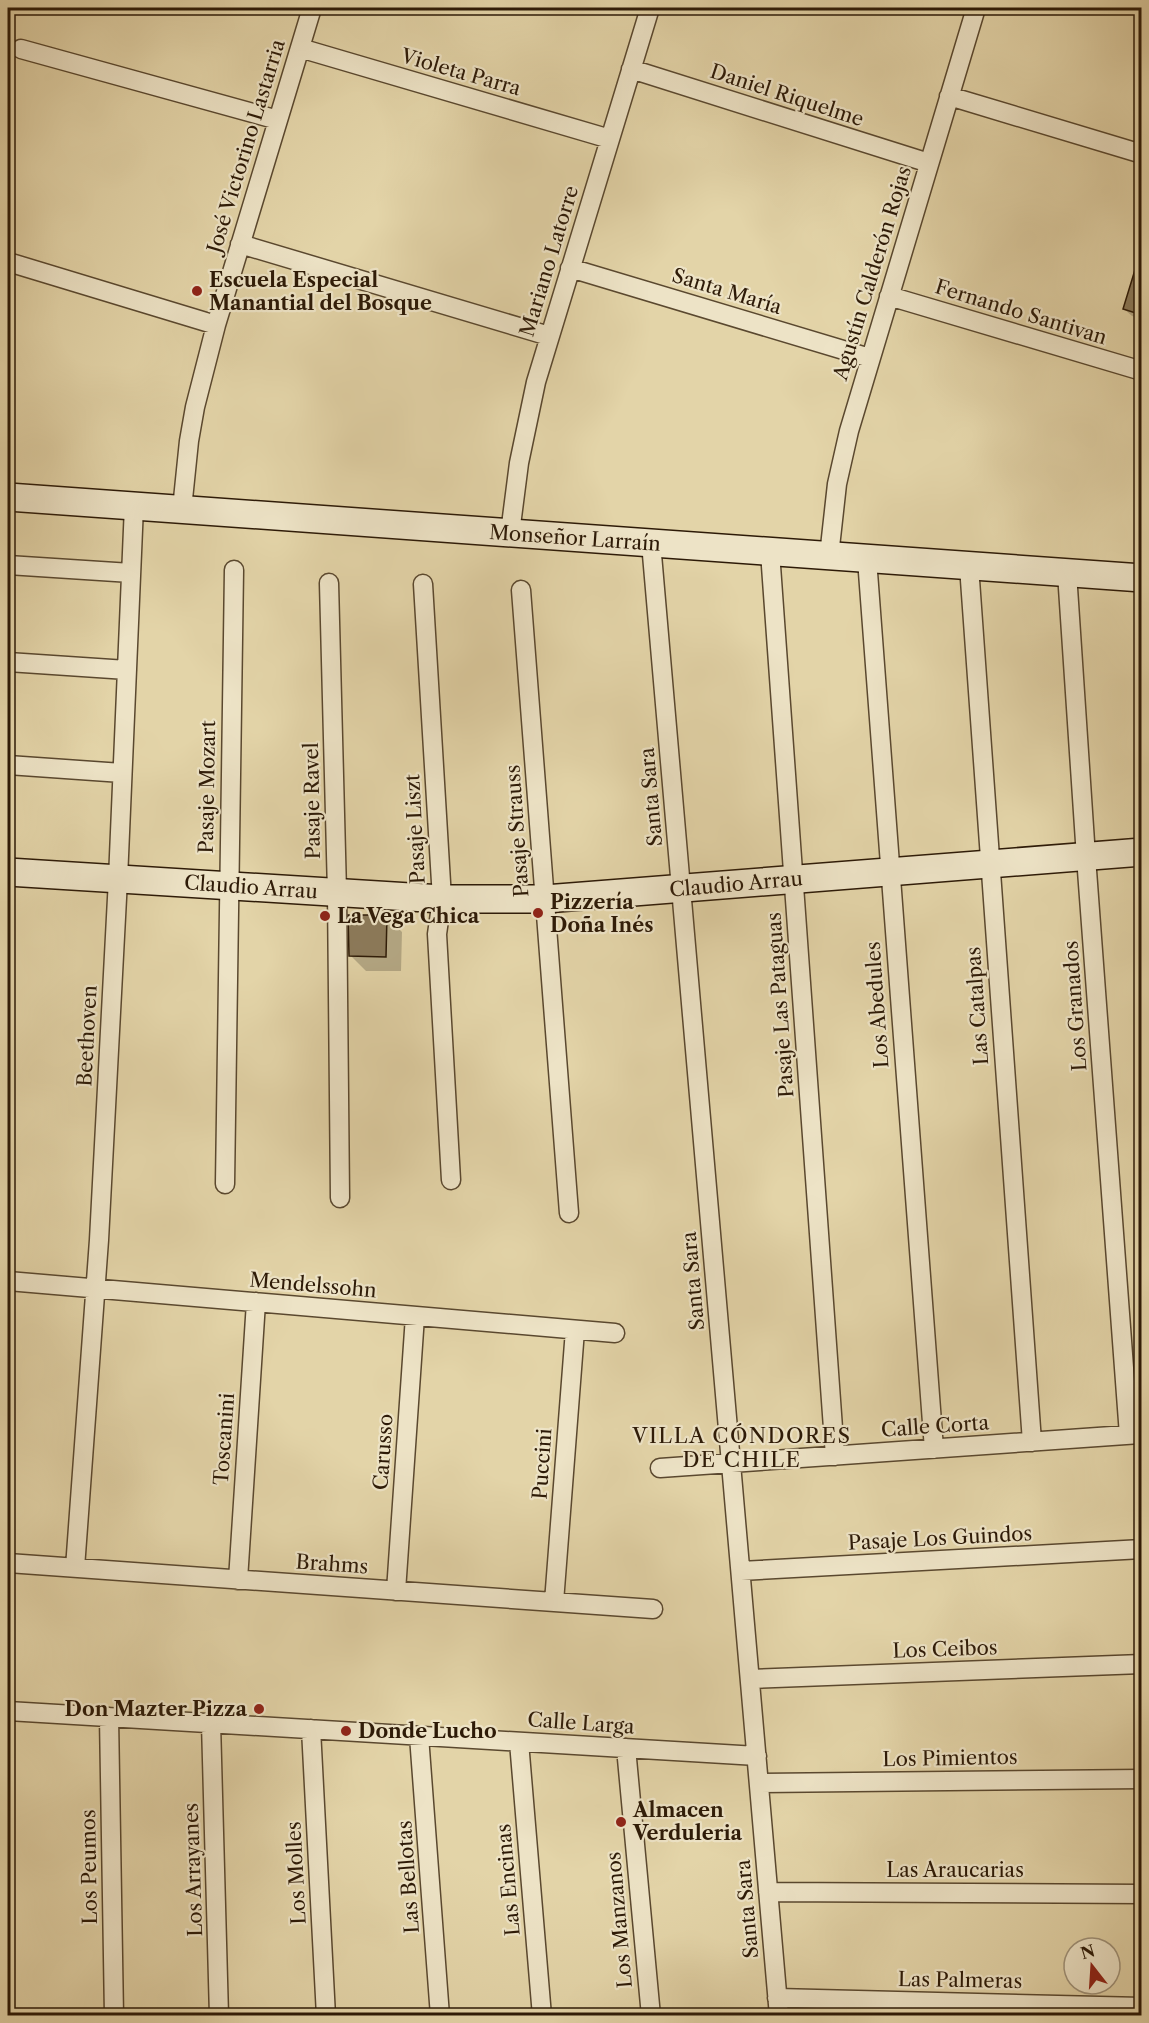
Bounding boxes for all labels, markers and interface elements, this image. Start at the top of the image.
street label: José Victorino Lastarria [201,36,290,258]
street label: Violeta Parra [397,43,524,101]
street label: Daniel Riquelme [707,59,867,131]
street label: Agustín Calderón Rojas [828,163,916,384]
street label: Mariano Latorre [515,183,583,339]
street label: Santa María [669,263,785,319]
place label: Escuela Especial Manantial del Bosque [209,268,432,315]
street label: Fernando Santivan [932,274,1110,350]
marker: Escuela Especial Manantial del Bosque [190,284,204,298]
street label: Monseñor Larraín [488,520,662,556]
street label: Pasaje Mozart [194,720,220,854]
street label: Pasaje Ravel [299,742,325,860]
street label: Santa Sara [635,746,667,847]
street label: Pasaje Strauss [500,764,534,898]
street label: Pasaje Liszt [400,773,430,885]
street label: Claudio Arrau [668,866,804,902]
street label: Claudio Arrau [183,870,319,904]
place label: Pizzería Doña Inés [550,890,654,937]
place label: La Vega Chica [337,904,480,928]
marker: Pizzería Doña Inés [531,906,545,920]
marker: La Vega Chica [318,909,332,923]
street label: Pasaje Las Pataguas [762,911,798,1099]
street label: Los Granados [1058,940,1092,1072]
street label: Los Abedules [861,941,893,1069]
street label: Las Catalpas [961,946,993,1066]
street label: Beethoven [72,984,102,1087]
street label: Santa Sara [677,1230,709,1331]
street label: Mendelssohn [248,1267,378,1303]
street label: Toscanini [209,1392,239,1486]
street label: Calle Corta [880,1410,990,1442]
street label: Carusso [368,1413,398,1491]
district label: VILLA CÓNDORES DE CHILE [631,1423,852,1472]
street label: Puccini [528,1428,556,1500]
street label: Pasaje Los Guindos [847,1521,1033,1555]
street label: Brahms [295,1549,369,1579]
street label: Los Ceibos [892,1635,998,1663]
place label: Don Mazter Pizza [65,1697,247,1721]
marker: Don Mazter Pizza [252,1702,266,1716]
street label: Calle Larga [527,1707,636,1739]
place label: Donde Lucho [358,1719,497,1743]
marker: Donde Lucho [339,1724,353,1738]
street label: Los Pimientos [882,1745,1018,1771]
place label: Almacen Verduleria [632,1798,743,1845]
street label: Los Arrayanes [179,1803,207,1937]
street label: Los Peumos [76,1809,102,1925]
marker: Almacen Verduleria [614,1815,628,1829]
street label: Las Bellotas [392,1820,424,1934]
street label: Los Molles [281,1821,311,1925]
street label: Las Encinas [491,1823,525,1937]
street label: Los Manzanos [601,1851,637,1989]
street label: Santa Sara [731,1858,763,1959]
street label: Las Araucarias [886,1858,1024,1882]
north arrow [1062,1936,1122,1996]
text: N [1078,1940,1097,1963]
street label: Las Palmeras [898,1967,1022,1993]

